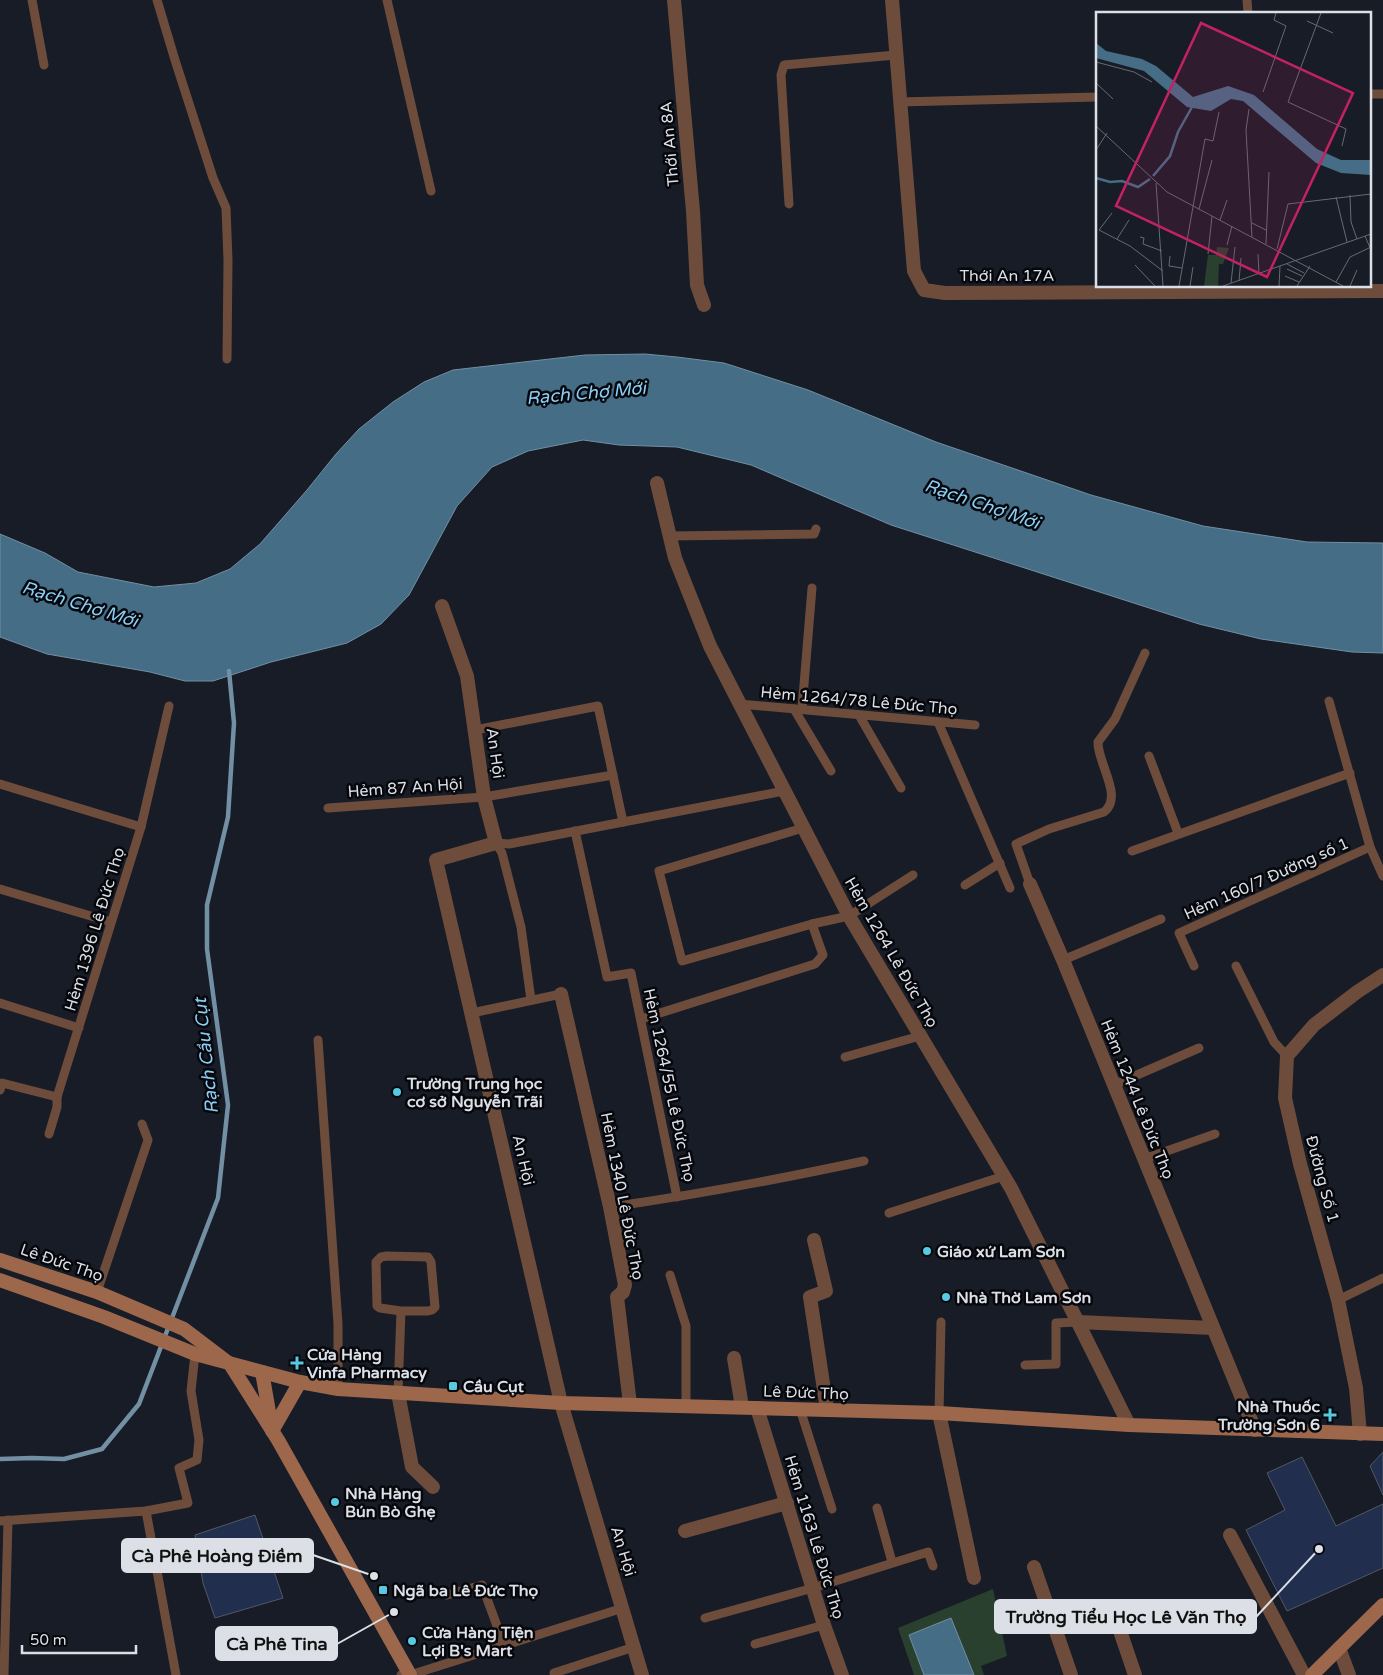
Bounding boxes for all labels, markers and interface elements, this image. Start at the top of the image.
inset map [1096,12,1370,288]
street label: Thới An 8A [656,101,684,187]
street label: Thới An 17A [959,266,1055,286]
water label: Rạch Chợ Mới [525,377,649,409]
water label: Rạch Chợ Mới [922,474,1045,535]
water label: Rạch Chợ Mới [19,576,143,633]
street label: Hẻm 1264/78 Lê Đức Thọ [760,682,958,720]
street label: An Hội [482,726,508,780]
street label: Hẻm 87 An Hội [347,774,463,802]
street label: Hẻm 160/7 Đường số 1 [1181,833,1352,924]
street label: Hẻm 1396 Lê Đức Thọ [61,845,129,1014]
street label: Hẻm 1264 Lê Đức Thọ [840,874,942,1031]
street label: Hẻm 1264/55 Lê Đức Thọ [639,987,699,1184]
water label: Rạch Cầu Cụt [189,995,223,1115]
street label: Hẻm 1244 Lê Đức Thọ [1096,1017,1178,1182]
place label: Trường Trung học cơ sở Nguyễn Trãi [406,1074,543,1112]
marker: Trường Trung học cơ sở Nguyễn Trãi [391,1086,403,1098]
street label: Hẻm 1340 Lê Đức Thọ [596,1111,648,1282]
street label: An Hội [508,1133,539,1187]
street label: Đường Số 1 [1301,1133,1343,1225]
street label: Lê Đức Thọ [18,1239,106,1286]
place label: Giáo xứ Lam Sơn [937,1242,1065,1262]
marker: Giáo xứ Lam Sơn [921,1245,933,1257]
place label: Nhà Thờ Lam Sơn [956,1288,1091,1308]
marker: Nhà Thờ Lam Sơn [940,1291,952,1303]
place label: Cửa Hàng Vinfa Pharmacy [307,1345,427,1383]
marker: Cửa Hàng Vinfa Pharmacy [291,1357,303,1369]
place label: Cầu Cụt [463,1377,525,1397]
marker: Cầu Cụt [447,1380,459,1392]
street label: Lê Đức Thọ [763,1382,849,1404]
place label: Nhà Thuốc Trường Sơn 6 [1217,1397,1320,1435]
marker: Nhà Thuốc Trường Sơn 6 [1324,1409,1336,1421]
street label: Hẻm 1163 Lê Đức Thọ [780,1453,848,1622]
place label: Nhà Hàng Bún Bò Ghẹ [345,1484,435,1522]
marker: Nhà Hàng Bún Bò Ghẹ [329,1496,341,1508]
street label: An Hội [606,1524,640,1579]
callout: Cà Phê Hoàng Điềm [122,1539,313,1572]
text: Cà Phê Hoàng Điềm [131,1545,303,1567]
place label: Ngã ba Lê Đức Thọ [393,1581,539,1601]
marker: Ngã ba Lê Đức Thọ [377,1584,389,1596]
callout: Trường Tiểu Học Lê Văn Thọ [995,1600,1256,1633]
text: Trường Tiểu Học Lê Văn Thọ [1005,1606,1246,1628]
scale bar [22,1622,136,1654]
place label: Cửa Hàng Tiện Lợi B's Mart [422,1623,533,1661]
callout: Cà Phê Tina [216,1627,337,1660]
text: 50 m [30,1631,67,1649]
text: Cà Phê Tina [226,1633,328,1655]
marker: Cửa Hàng Tiện Lợi B's Mart [406,1635,418,1647]

